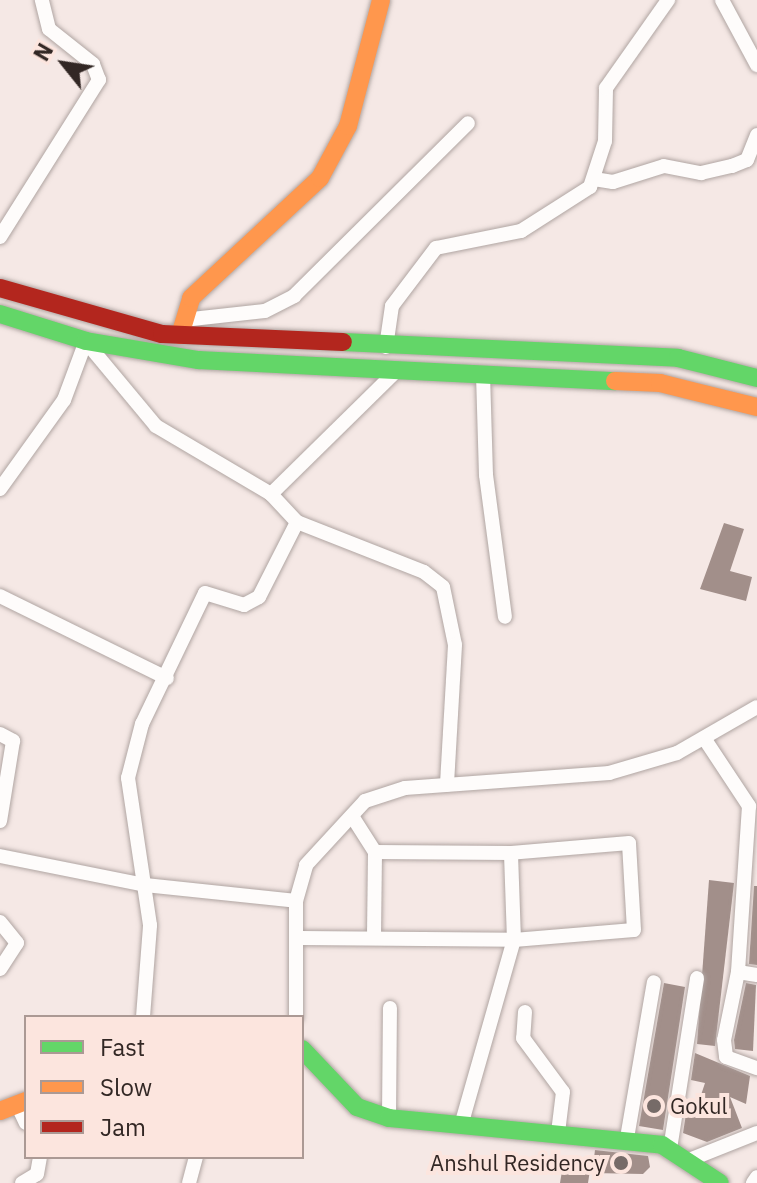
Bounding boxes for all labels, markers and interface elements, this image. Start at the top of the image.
north arrow [24,24,104,104]
text: N [26,38,59,66]
legend [24,1015,304,1159]
text: Fast [100,1031,145,1063]
text: Slow [100,1071,152,1103]
place label: Gokul [670,1093,727,1119]
marker: Gokul [645,1097,663,1115]
text: Jam [100,1111,146,1143]
place label: Anshul Residency [430,1150,605,1176]
marker: Anshul Residency [612,1154,630,1172]

